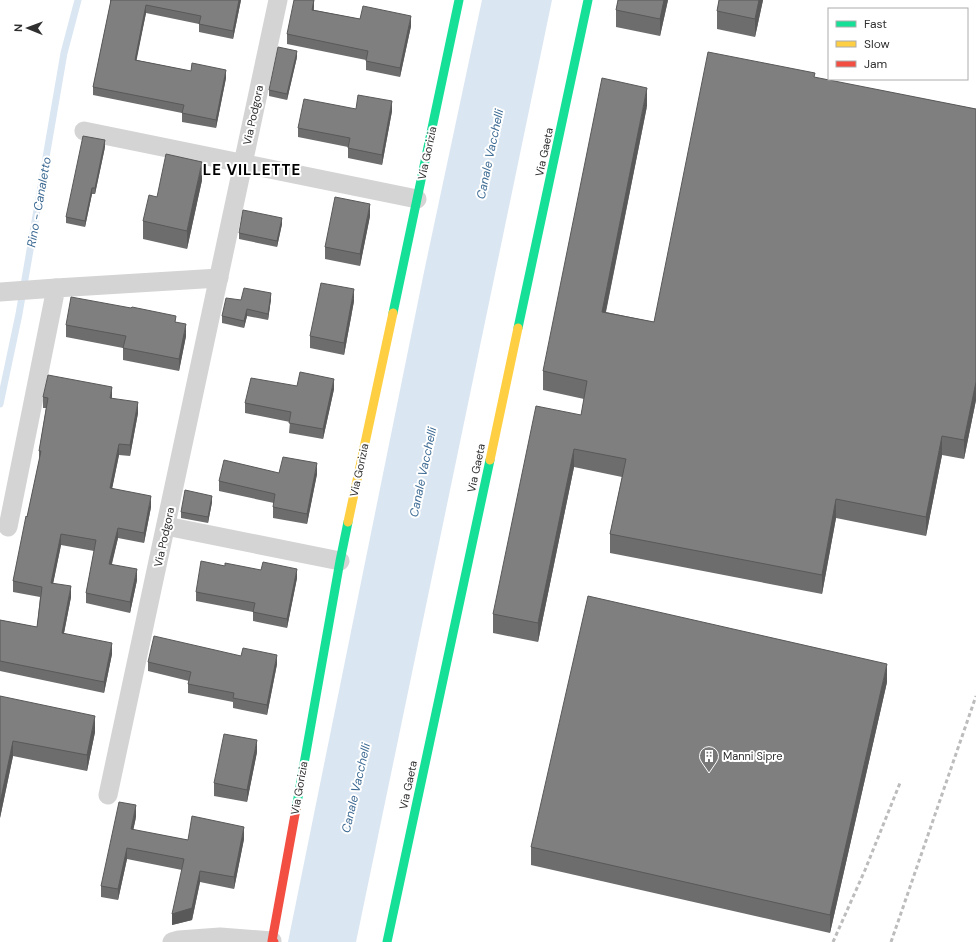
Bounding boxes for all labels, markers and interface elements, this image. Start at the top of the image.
north arrow [8,8,48,48]
legend [828,8,968,80]
text: Fast [864,16,887,32]
text: N [11,24,25,32]
text: Slow [864,36,890,52]
text: Jam [864,56,887,72]
street label: Via Podgora [240,84,266,146]
water label: Canale Vacchelli [473,106,508,200]
street label: Via Gorizia [415,125,439,181]
street label: Via Gaeta [532,126,556,178]
water label: Rino - Canaletto [23,156,55,248]
district label: LE VILLETTE [203,160,301,180]
water label: Canale Vacchelli [406,424,441,518]
street label: Via Gorizia [347,442,371,498]
street label: Via Gaeta [464,442,488,494]
street label: Via Podgora [151,506,177,568]
water label: Canale Vacchelli [338,741,374,834]
building icon: Manni Sipre [698,745,720,773]
place label: Manni Sipre [723,749,782,763]
street label: Via Gaeta [396,759,420,811]
street label: Via Gorizia [287,760,311,816]

